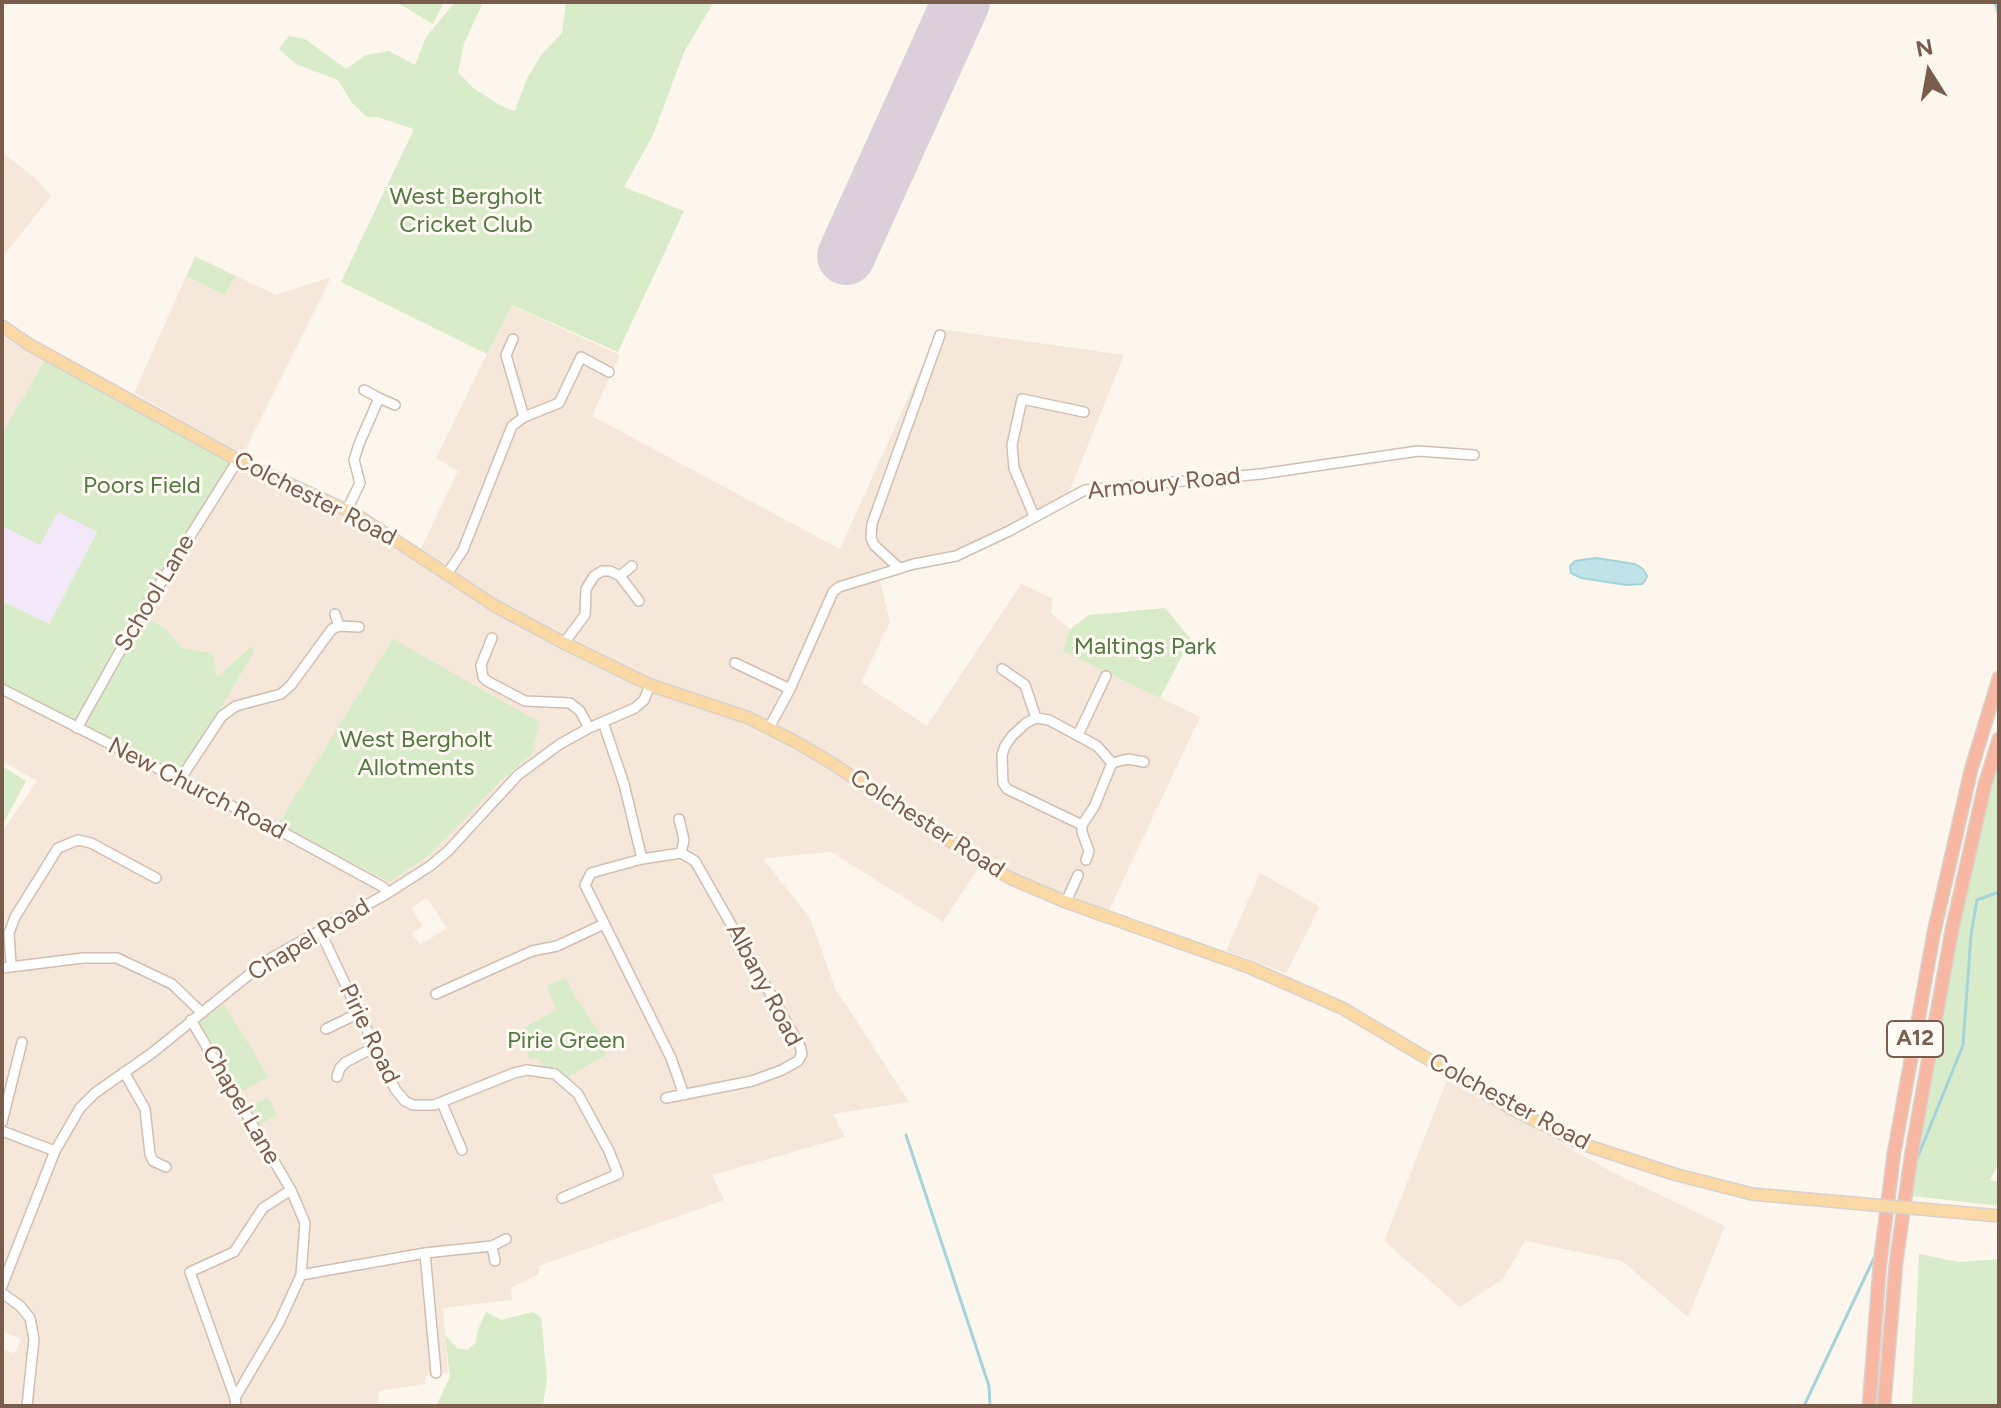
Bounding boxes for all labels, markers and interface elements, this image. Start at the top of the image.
north arrow [1889,32,1969,112]
text: N [1913,33,1935,63]
park label: West Bergholt Cricket Club [390,183,542,239]
street label: Colchester Road [229,446,401,552]
street label: Armoury Road [1086,462,1242,506]
park label: Poors Field [83,472,201,500]
street label: School Lane [109,529,201,657]
park label: Maltings Park [1074,633,1216,661]
park label: West Bergholt Allotments [340,726,492,782]
street label: New Church Road [103,732,291,846]
street label: Colchester Road [844,763,1010,885]
street label: Chapel Road [243,892,375,988]
street label: Albany Road [720,919,808,1051]
street label: Pirie Road [333,979,405,1089]
road number: A12 [1887,1021,1943,1057]
park label: Pirie Green [507,1027,625,1055]
street label: Chapel Lane [195,1040,287,1170]
street label: Colchester Road [1423,1047,1595,1157]

